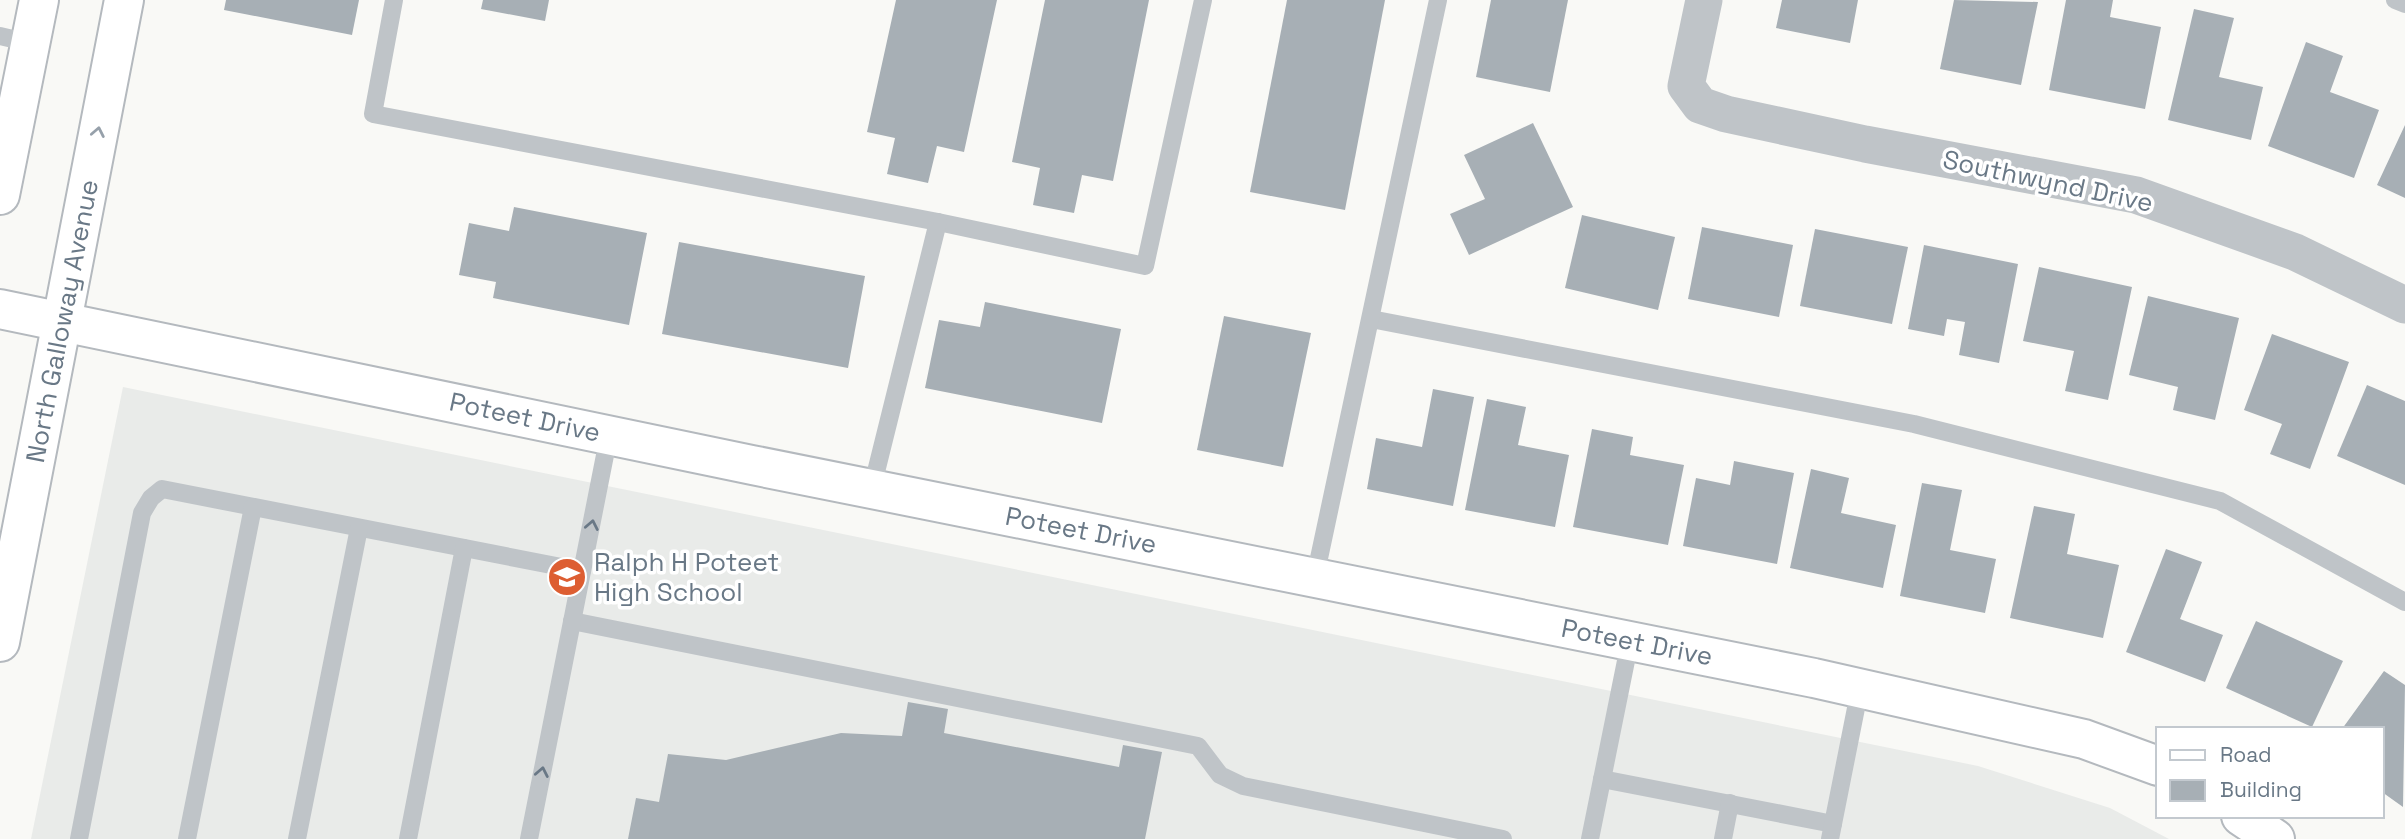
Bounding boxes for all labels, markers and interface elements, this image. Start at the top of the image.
one-way arrow [90,126,105,138]
street label: Southwynd Drive [1940,142,2156,220]
street label: North Galloway Avenue [18,177,106,465]
street label: Poteet Drive [446,384,604,450]
street label: Poteet Drive [1002,499,1160,561]
one-way arrow [583,519,598,531]
place label: Ralph H Poteet High School [594,545,779,609]
school or university icon: Ralph H Poteet High School [546,556,588,598]
street label: Poteet Drive [1558,611,1716,673]
legend [2156,727,2384,818]
text: Road [2220,741,2272,768]
one-way arrow [534,766,549,778]
text: Building [2220,776,2302,803]

